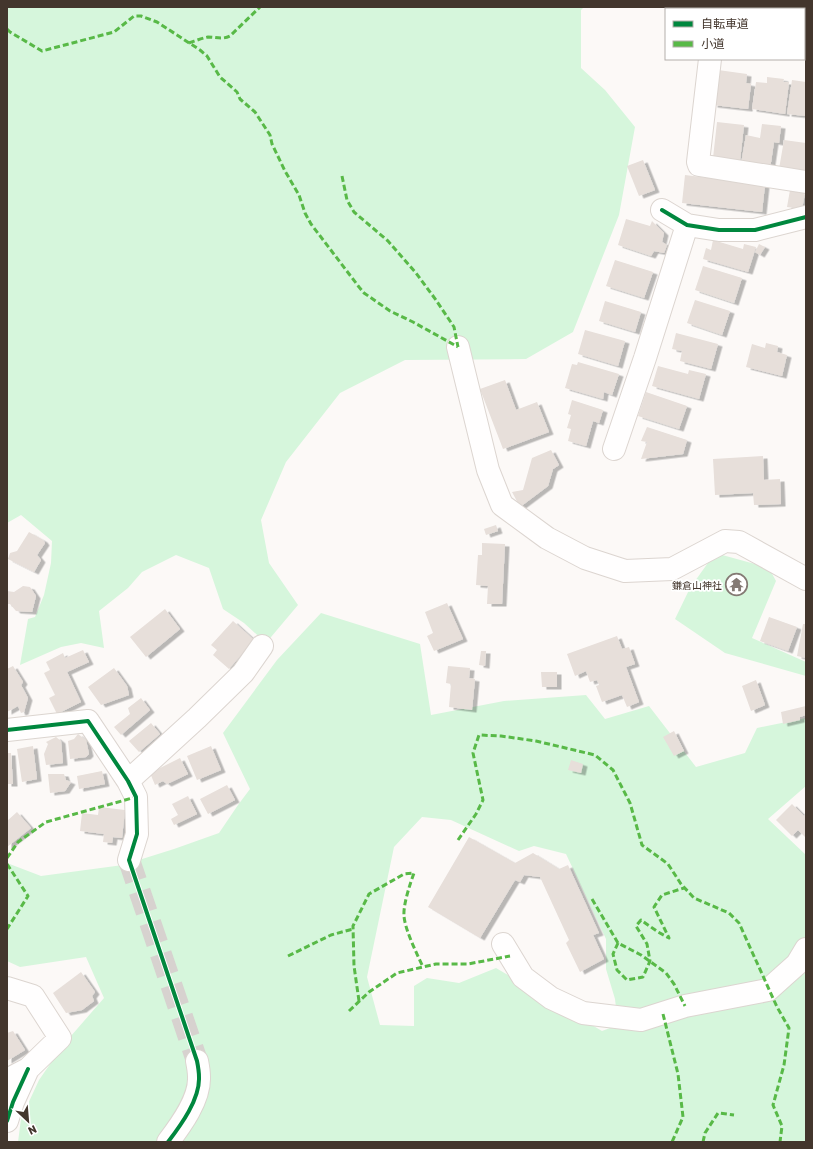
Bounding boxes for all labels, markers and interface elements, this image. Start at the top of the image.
legend [665,8,805,60]
text: 自転車道 [701,17,749,31]
text: 小道 [701,37,725,51]
temple icon: 鎌倉山神社 [724,572,750,598]
place label: 鎌倉山神社 [672,580,722,592]
north arrow [8,1101,48,1141]
text: N [26,1122,39,1137]

